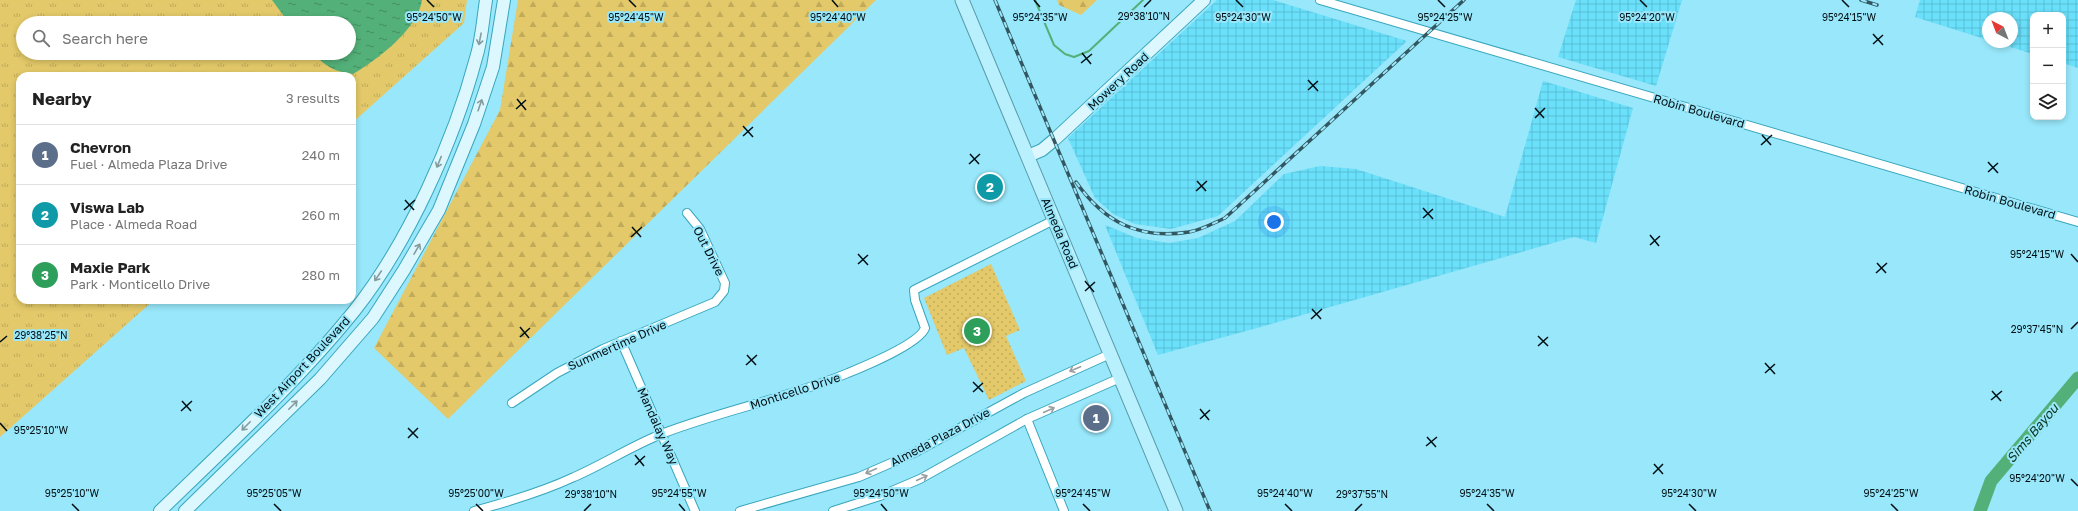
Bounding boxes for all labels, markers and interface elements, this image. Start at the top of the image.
text: 29°38'10"N [1118,10,1170,22]
text: 95°24'50"W [406,11,462,23]
text: 95°24'45"W [608,11,664,23]
text: 95°24'40"W [810,11,866,23]
text: 95°24'35"W [1012,11,1068,23]
text: 95°24'30"W [1215,11,1271,23]
text: 95°24'25"W [1417,11,1473,23]
text: 95°24'20"W [1619,11,1675,23]
text: 95°24'15"W [1822,11,1876,23]
north arrow [1982,12,2018,48]
map controls [2030,12,2066,120]
button: + [2030,12,2066,48]
search box [16,16,356,60]
icon: search [30,27,52,49]
text: Search here [62,29,148,47]
one-way arrow [476,32,484,45]
button: − [2030,48,2066,84]
street label: Mowery Road [1084,49,1152,113]
button: layers [2030,84,2066,120]
text: Nearby [32,88,92,109]
text: 3 results [286,90,340,106]
street label: Robin Boulevard [1652,91,1746,131]
one-way arrow [477,99,485,111]
text: Chevron [70,138,131,156]
text: 1 [42,147,48,163]
text: 240 m [302,147,340,163]
one-way arrow [435,155,442,167]
text: Fuel · Almeda Plaza Drive [70,156,227,172]
pin: 2 [977,172,1003,202]
street label: Robin Boulevard [1963,182,2057,222]
street label: Almeda Road [1038,195,1082,271]
text: Viswa Lab [70,198,144,216]
text: 2 [41,207,49,223]
text: 260 m [302,207,340,223]
your location [1264,212,1284,232]
text: Place · Almeda Road [70,216,197,232]
street label: Out Drive [690,224,728,278]
one-way arrow [413,243,421,255]
text: 95°24'15"W [2010,248,2064,260]
text: Maxie Park [70,258,151,276]
text: 3 [41,267,49,283]
text: 280 m [302,267,340,283]
one-way arrow [374,270,382,281]
text: Park · Monticello Drive [70,276,210,292]
street label: West Airport Boulevard [251,313,353,421]
street label: Summertime Drive [565,316,669,373]
pin: 3 [964,316,990,346]
text: 29°37'45"N [2011,323,2063,335]
text: 29°38'25"N [15,329,68,341]
one-way arrow [1069,366,1081,373]
street label: Monticello Drive [748,369,842,413]
street label: Mandalay Way [634,385,682,467]
water label: Sims Bayou [2003,399,2062,466]
one-way arrow [288,400,298,410]
pin: 1 [1083,403,1109,433]
street label: Almeda Plaza Drive [888,404,992,470]
one-way arrow [1042,405,1054,413]
one-way arrow [241,421,251,431]
text: 95°25'10"W [14,424,69,436]
one-way arrow [866,468,878,476]
text: 95°24'20"W [2009,472,2065,484]
one-way arrow [916,474,928,481]
text: 95°25'10"W [45,487,100,499]
text: 95°25'05"W [246,487,302,499]
text: 95°25'00"W [448,487,504,499]
text: 95°24'55"W [651,487,707,499]
text: 95°24'50"W [853,487,909,499]
text: 95°24'45"W [1055,487,1111,499]
text: 95°24'40"W [1257,487,1313,499]
text: 95°24'35"W [1459,487,1515,499]
text: 95°24'30"W [1661,487,1717,499]
text: 95°24'25"W [1863,487,1919,499]
text: 29°38'10"N [565,488,617,500]
text: 29°37'55"N [1336,488,1388,500]

